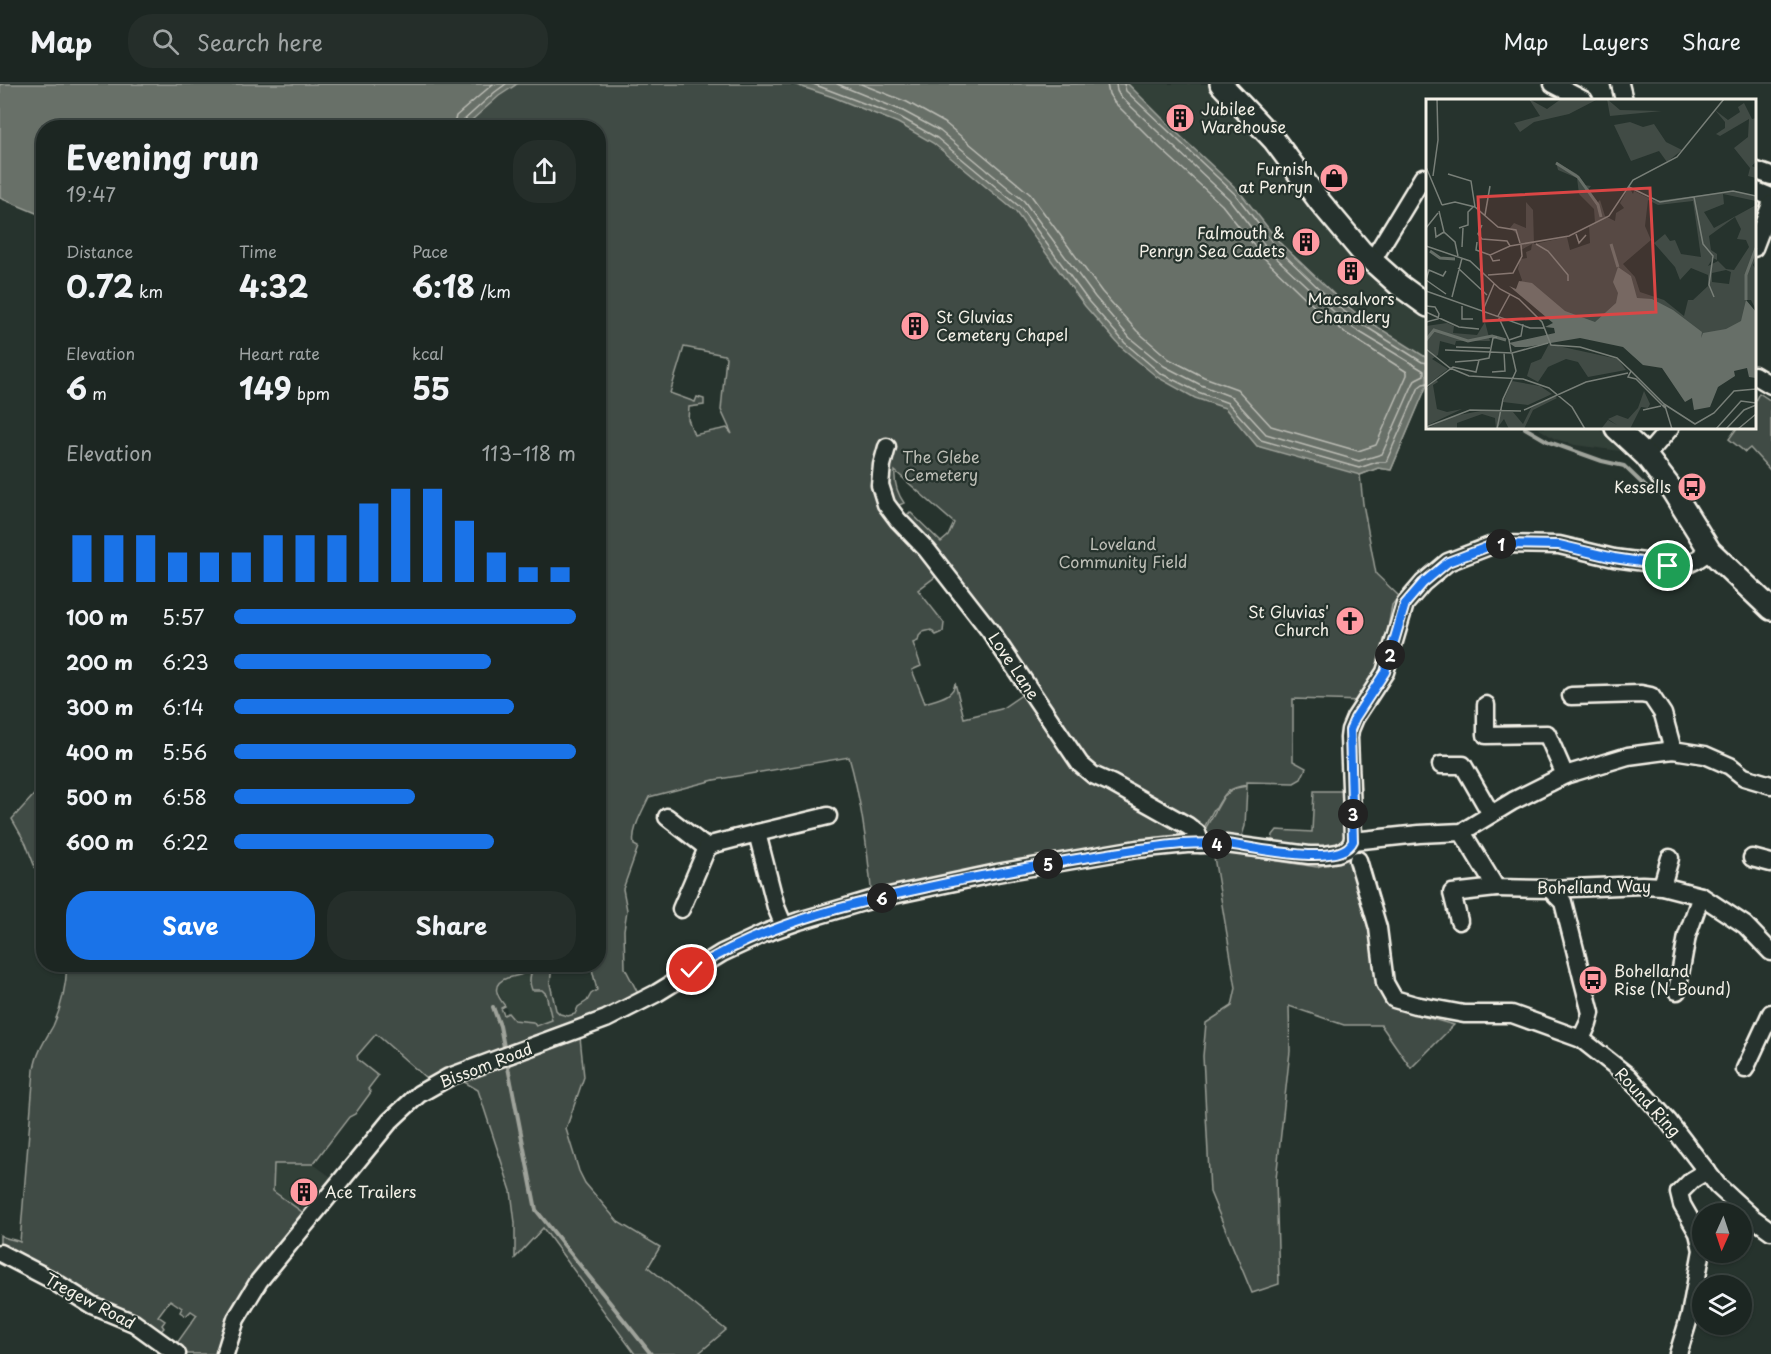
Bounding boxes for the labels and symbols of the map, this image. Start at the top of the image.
place label: Jubilee Warehouse [1201,96,1286,138]
inset map [1426,99,1756,429]
building icon: Jubilee Warehouse [1164,102,1196,134]
place label: Furnish at Penryn [1238,156,1313,198]
shop icon: Furnish at Penryn [1318,162,1350,194]
place label: Falmouth & Penryn Sea Cadets [1139,220,1285,262]
building icon: Falmouth & Penryn Sea Cadets [1290,226,1322,258]
building icon: Macsalvors Chandlery [1335,255,1367,287]
place label: Macsalvors Chandlery [1307,286,1395,328]
place label: St Gluvias Cemetery Chapel [936,304,1068,346]
building icon: St Gluvias Cemetery Chapel [899,310,931,342]
park label: The Glebe Cemetery [902,444,980,486]
bus stop icon: Kessells [1676,471,1708,503]
place label: Kessells [1614,474,1671,498]
pin: 1 [1486,529,1516,559]
park label: Loveland Community Field [1059,531,1187,573]
pin [1642,540,1693,591]
place label: St Gluvias' Church [1248,599,1329,641]
church icon: St Gluvias' Church [1334,605,1366,637]
street label: Love Lane [983,627,1046,704]
pin: 2 [1375,640,1405,670]
pin: 3 [1338,799,1368,829]
pin: 4 [1202,829,1232,859]
pin: 5 [1033,849,1063,879]
street label: Bohelland Way [1537,873,1651,899]
pin: 6 [867,883,897,913]
pin [666,944,717,995]
place label: Bohelland Rise (N-Bound) [1614,958,1731,1000]
bus stop icon: Bohelland Rise (N-Bound) [1577,964,1609,996]
street label: Bissom Road [436,1035,536,1093]
street label: Round Ring [1610,1061,1687,1141]
building icon: Ace Trailers [288,1176,320,1208]
place label: Ace Trailers [325,1179,416,1203]
north arrow [1692,1203,1752,1263]
street label: Tregew Road [41,1266,140,1334]

